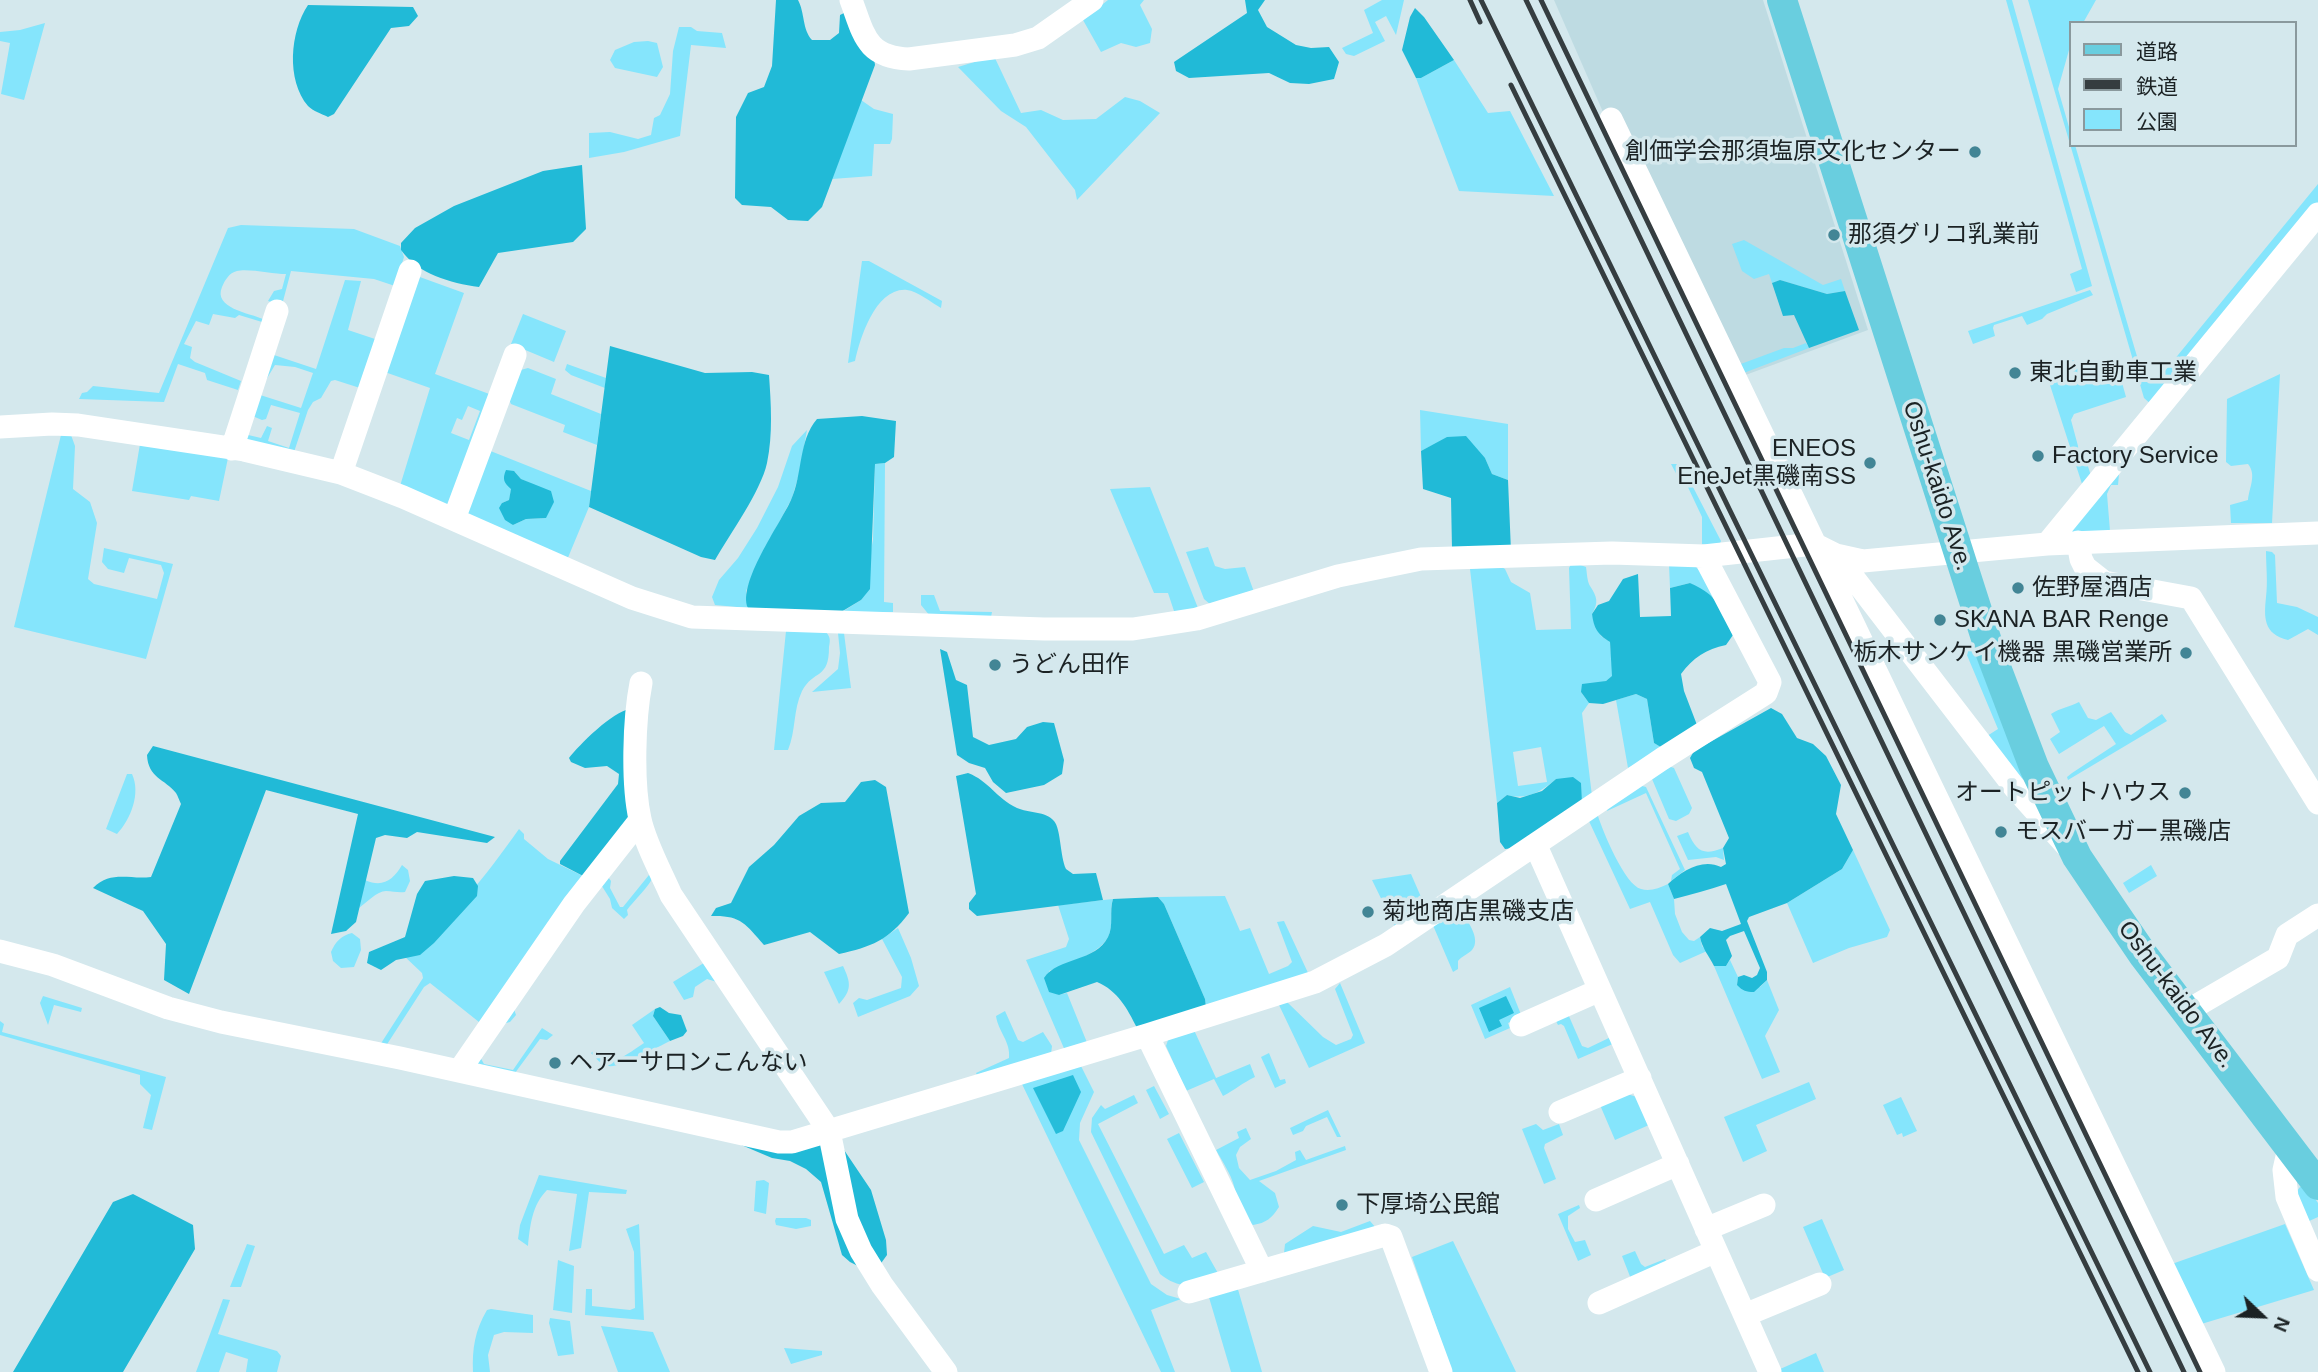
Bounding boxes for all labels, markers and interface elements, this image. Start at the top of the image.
legend [2070,21,2297,147]
text: 道路 [2136,40,2178,63]
text: 鉄道 [2136,75,2178,98]
text: 公園 [2136,110,2178,133]
place label: 創価学会那須塩原文化センター [1625,138,1961,166]
marker: 創価学会那須塩原文化センター [1967,144,1983,160]
place label: 那須グリコ乳業前 [1848,221,2040,249]
marker: 那須グリコ乳業前 [1826,227,1842,243]
place label: 東北自動車工業 [2029,359,2197,387]
marker: 東北自動車工業 [2007,365,2023,381]
street label: Oshu-kaido Ave. [1896,397,1978,575]
place label: ENEOS EneJet黒磯南SS [1677,435,1856,491]
place label: Factory Service [2052,442,2219,470]
marker: Factory Service [2030,448,2046,464]
marker: ENEOS EneJet黒磯南SS [1862,455,1878,471]
place label: 佐野屋酒店 [2032,574,2152,602]
marker: 佐野屋酒店 [2010,580,2026,596]
place label: SKANA BAR Renge [1954,606,2169,634]
marker: SKANA BAR Renge [1932,612,1948,628]
place label: 栃木サンケイ機器 黒磯営業所 [1853,639,2172,667]
marker: 栃木サンケイ機器 黒磯営業所 [2178,645,2194,661]
place label: うどん田作 [1009,651,1129,679]
marker: うどん田作 [987,657,1003,673]
place label: オートピットハウス [1955,779,2171,807]
marker: オートピットハウス [2177,785,2193,801]
place label: モスバーガー黒磯店 [2015,818,2231,846]
marker: モスバーガー黒磯店 [1993,824,2009,840]
place label: 菊地商店黒磯支店 [1382,898,1574,926]
marker: 菊地商店黒磯支店 [1360,904,1376,920]
street label: Oshu-kaido Ave. [2111,916,2241,1074]
place label: ヘアーサロンこんない [569,1049,808,1077]
marker: ヘアーサロンこんない [547,1055,563,1071]
place label: 下厚埼公民館 [1356,1191,1500,1219]
marker: 下厚埼公民館 [1334,1197,1350,1213]
north arrow [2227,1281,2297,1351]
text: N [2269,1314,2294,1335]

